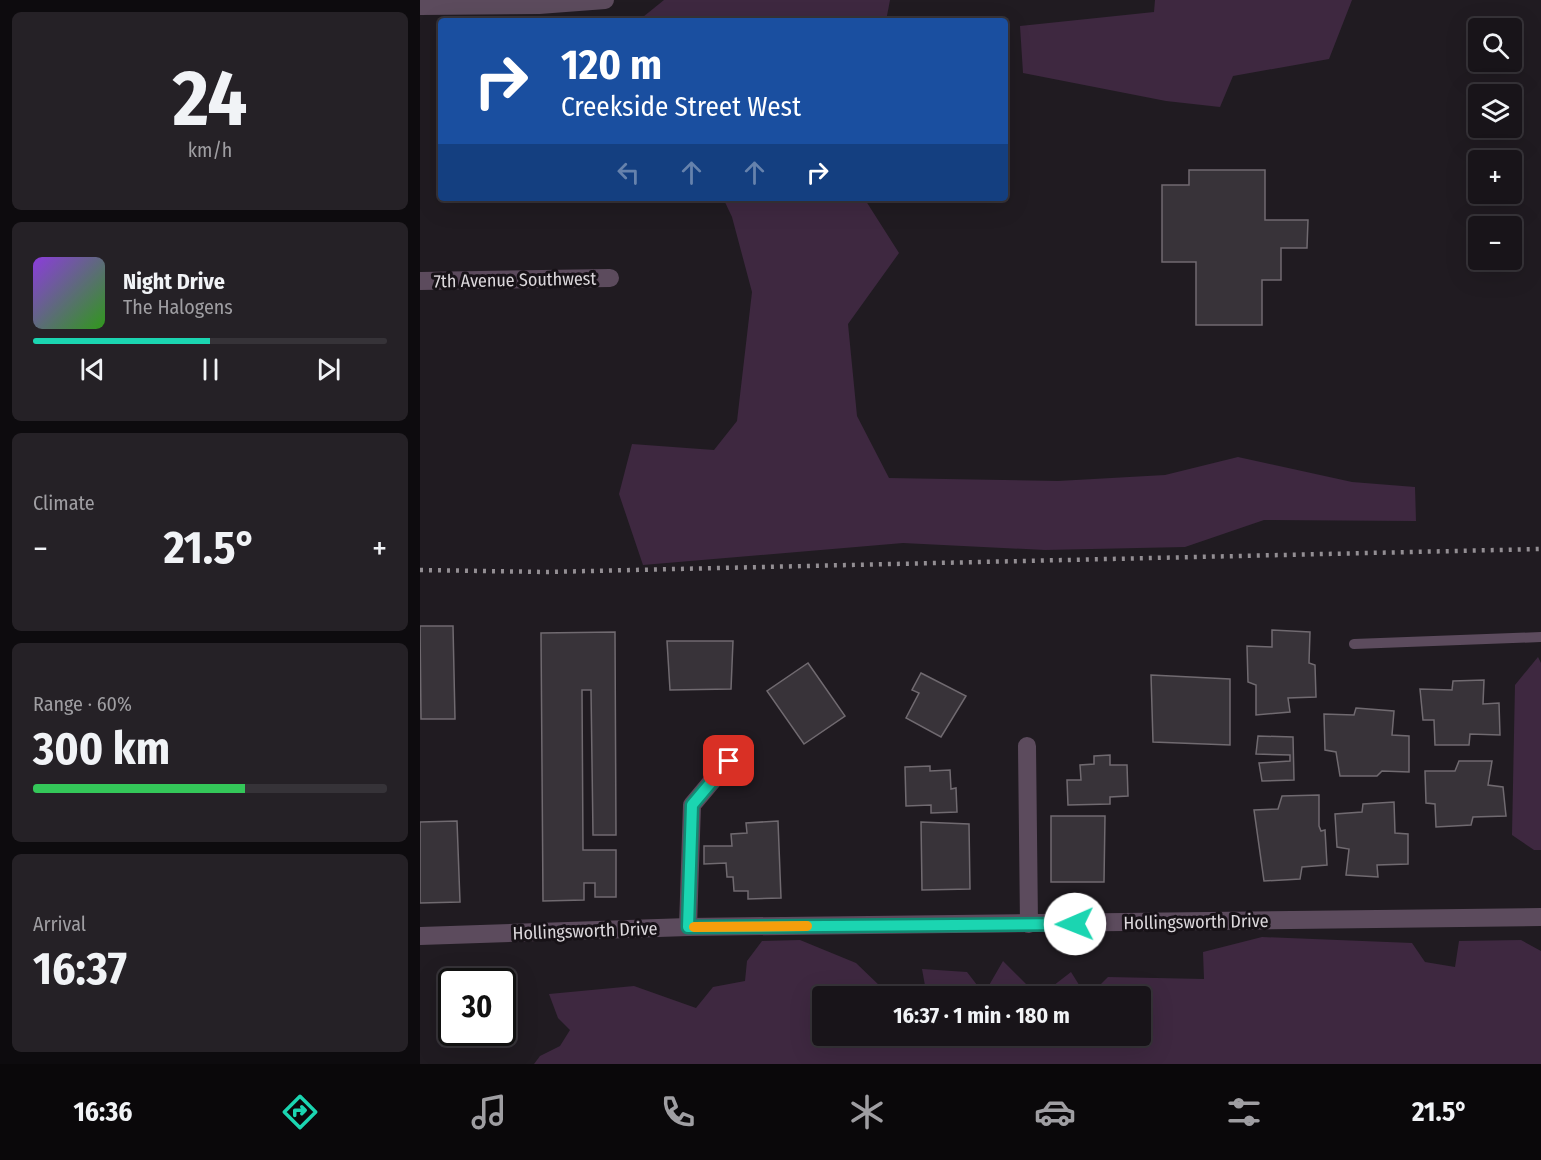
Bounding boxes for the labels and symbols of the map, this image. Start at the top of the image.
street label: 7th Avenue Southwest [433,268,597,292]
pin [703,735,754,786]
position arrow [1043,892,1107,956]
street label: Hollingsworth Drive [1123,910,1269,934]
street label: Hollingsworth Drive [512,917,658,945]
speed limit sign: 30 [438,968,516,1046]

